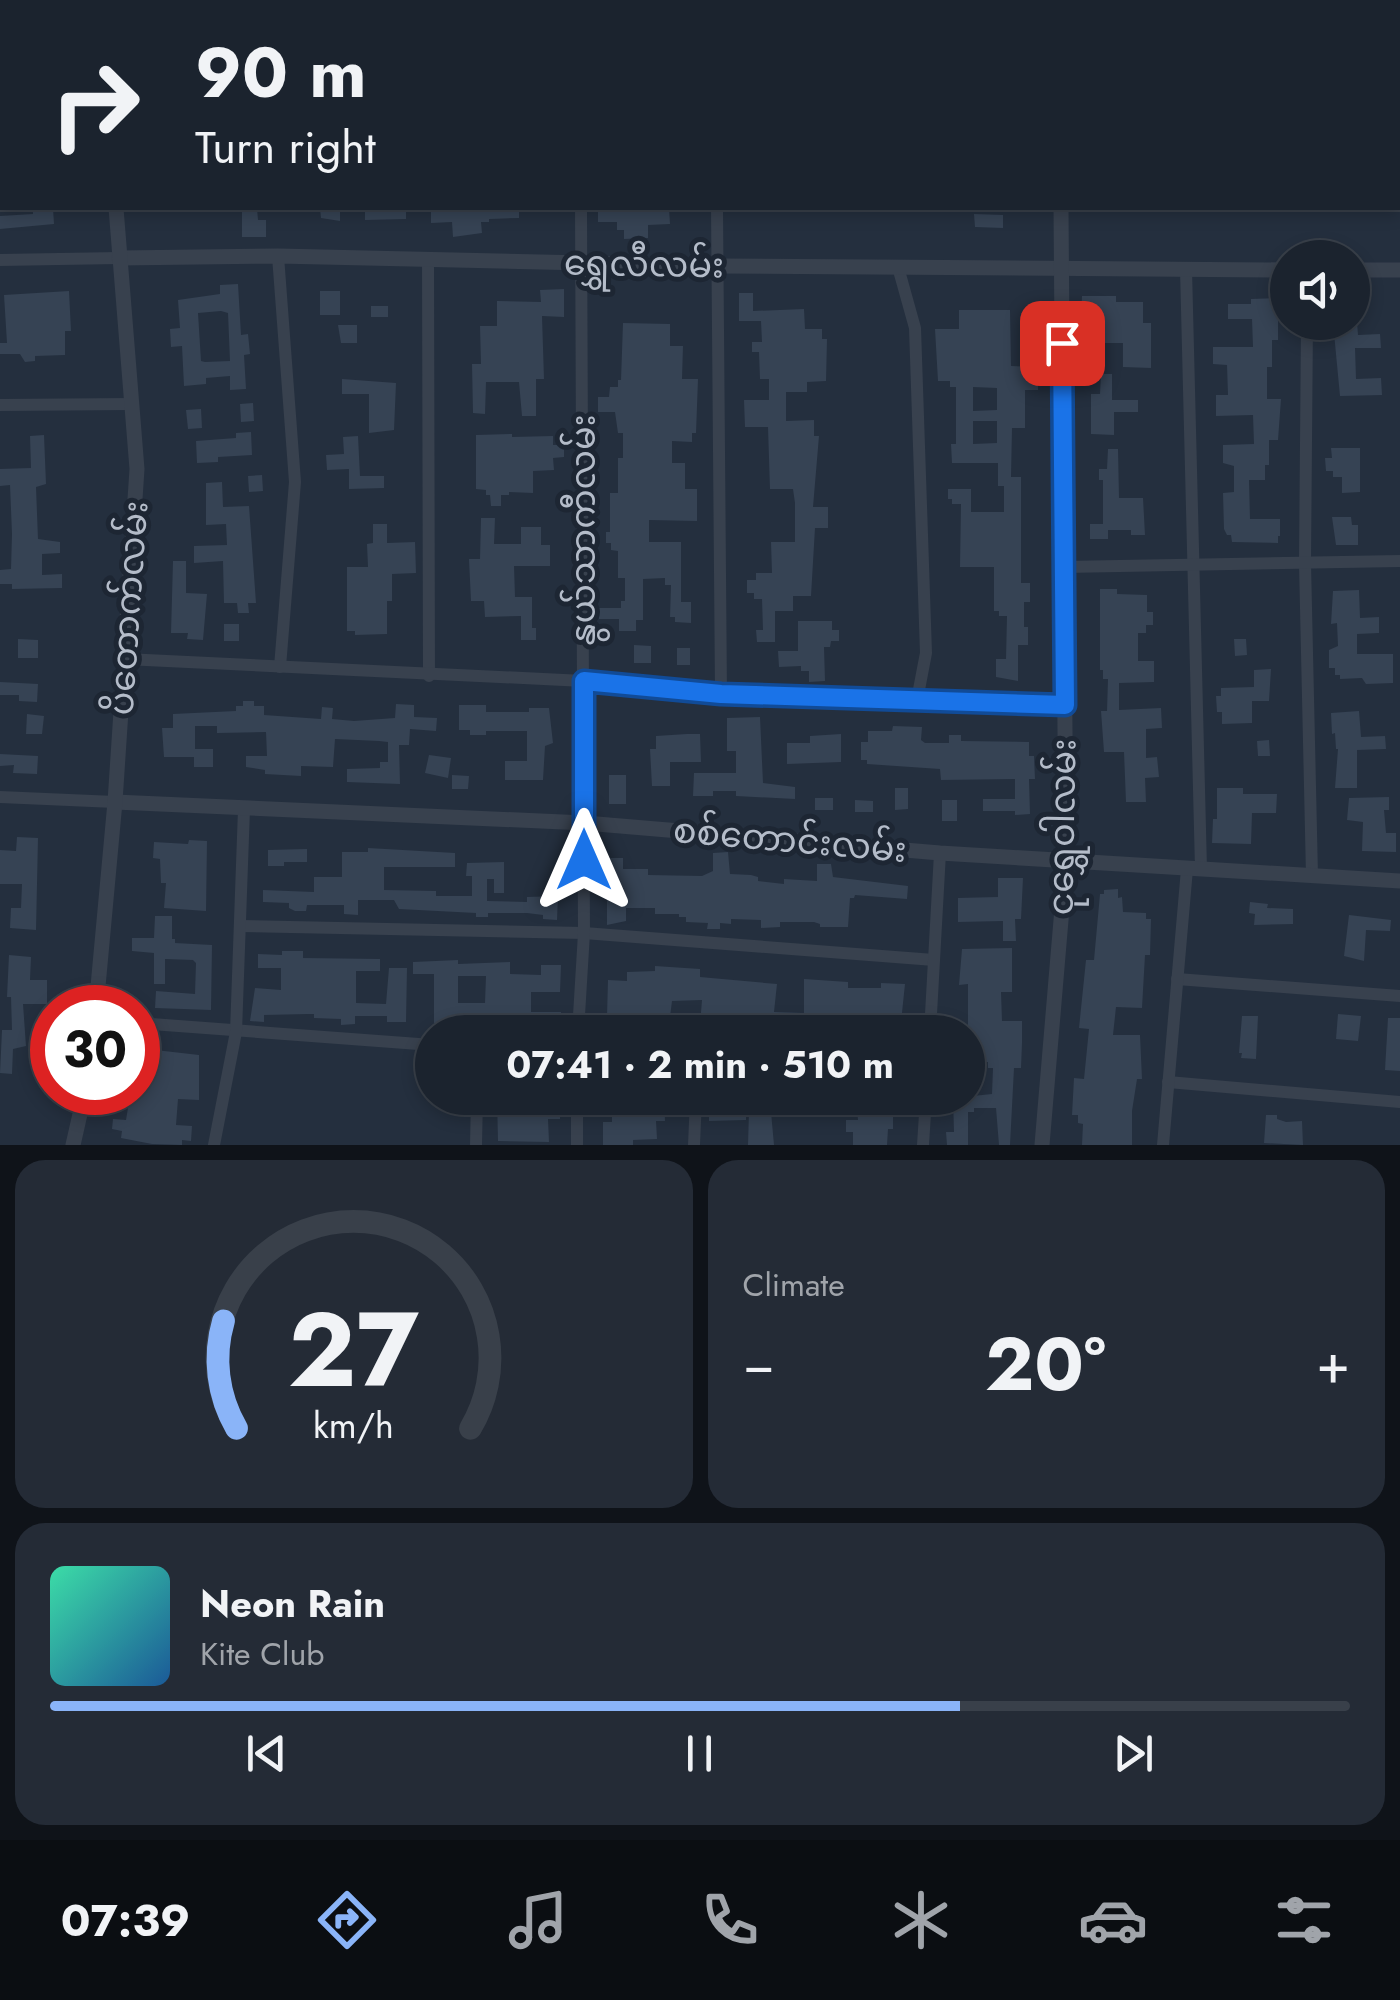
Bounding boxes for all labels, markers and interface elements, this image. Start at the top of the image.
text: 90 m [195,22,367,123]
icon: right [30,40,160,170]
text: Turn right [195,115,376,180]
street label: ရွှေလီလမ်း [563,238,725,293]
map controls [1270,240,1370,340]
button: sound [1270,240,1370,340]
pin [1020,301,1105,386]
icon: arrive [1035,316,1090,371]
street label: နွယ်သာကီလမ်း [558,414,610,646]
street label: ပိတောက်လမ်း [96,499,160,717]
street label: ငုရွှေဝါလမ်း [1035,738,1092,916]
street label: စစ်တောင်းလမ်း [671,805,909,875]
position arrow [532,808,636,912]
speed limit sign: 30 [30,985,160,1115]
text: 07:41 · 2 min · 510 m [506,1037,894,1092]
text: Climate [743,1262,845,1308]
text: 27 [288,1275,420,1425]
text: 20° [985,1310,1106,1418]
text: − [743,1324,775,1404]
text: + [1316,1324,1350,1404]
text: km/h [313,1400,394,1451]
text: Neon Rain [200,1576,385,1631]
text: Kite Club [200,1631,324,1677]
icon: previous [239,1726,294,1781]
icon: pause [672,1726,727,1781]
icon: next [1106,1726,1161,1781]
icon: directions [312,1885,382,1955]
icon: music [503,1885,573,1955]
icon: phone [695,1885,765,1955]
icon: climate [886,1885,956,1955]
icon: car [1078,1885,1148,1955]
icon: filters [1269,1885,1339,1955]
text: 07:39 [61,1888,190,1953]

